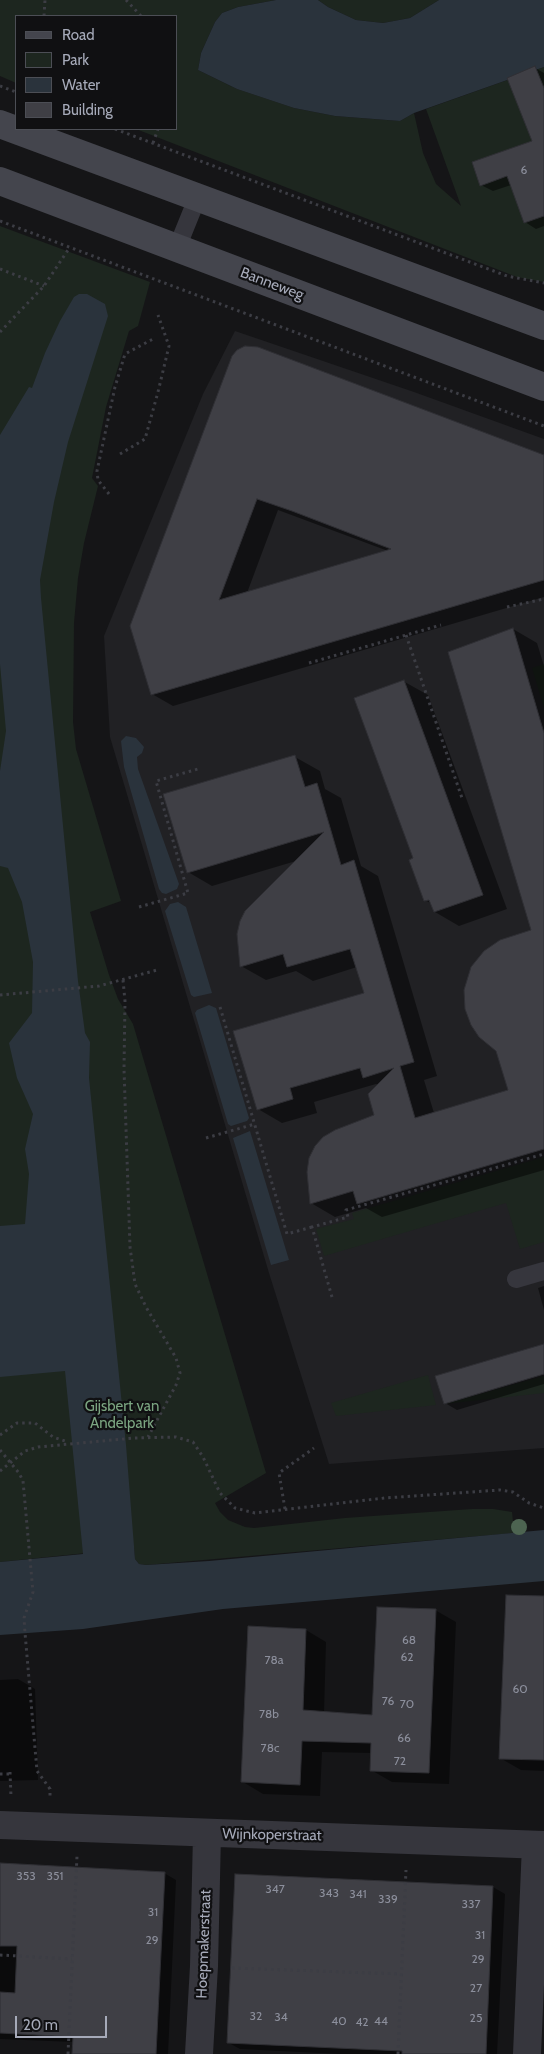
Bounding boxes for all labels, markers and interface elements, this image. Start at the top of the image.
legend [15,15,178,130]
text: Road [62,26,95,44]
text: Park [62,51,89,69]
text: Water [62,76,100,94]
text: Building [62,101,113,119]
house number: 6 [521,163,527,177]
street label: Banneweg [238,264,306,304]
park label: Gijsbert van Andelpark [85,1398,159,1433]
house number: 68 [402,1633,416,1647]
house number: 62 [400,1650,414,1664]
house number: 78a [264,1653,284,1667]
house number: 60 [512,1682,528,1696]
house number: 76 [382,1694,394,1708]
house number: 70 [400,1697,414,1711]
house number: 78b [259,1707,279,1721]
house number: 66 [397,1731,411,1745]
house number: 78c [261,1741,279,1755]
house number: 72 [394,1754,406,1768]
street label: Wijnkoperstraat [222,1825,322,1845]
house number: 353 [16,1869,36,1883]
house number: 351 [47,1869,63,1883]
house number: 347 [265,1882,285,1896]
house number: 343 [319,1886,339,1900]
house number: 341 [349,1887,367,1901]
street label: Hoepmakerstraat [193,1889,215,1999]
house number: 339 [378,1892,398,1906]
house number: 337 [461,1897,481,1911]
house number: 31 [148,1905,158,1919]
house number: 31 [475,1928,485,1942]
house number: 29 [145,1933,159,1947]
house number: 29 [471,1952,485,1966]
house number: 27 [470,1981,482,1995]
scale bar [18,2006,110,2038]
house number: 32 [250,2009,262,2023]
house number: 34 [274,2010,288,2024]
house number: 25 [470,2011,482,2025]
house number: 40 [331,2014,347,2028]
house number: 44 [374,2014,388,2028]
house number: 42 [355,2015,369,2029]
text: 20 m [23,2016,58,2034]

